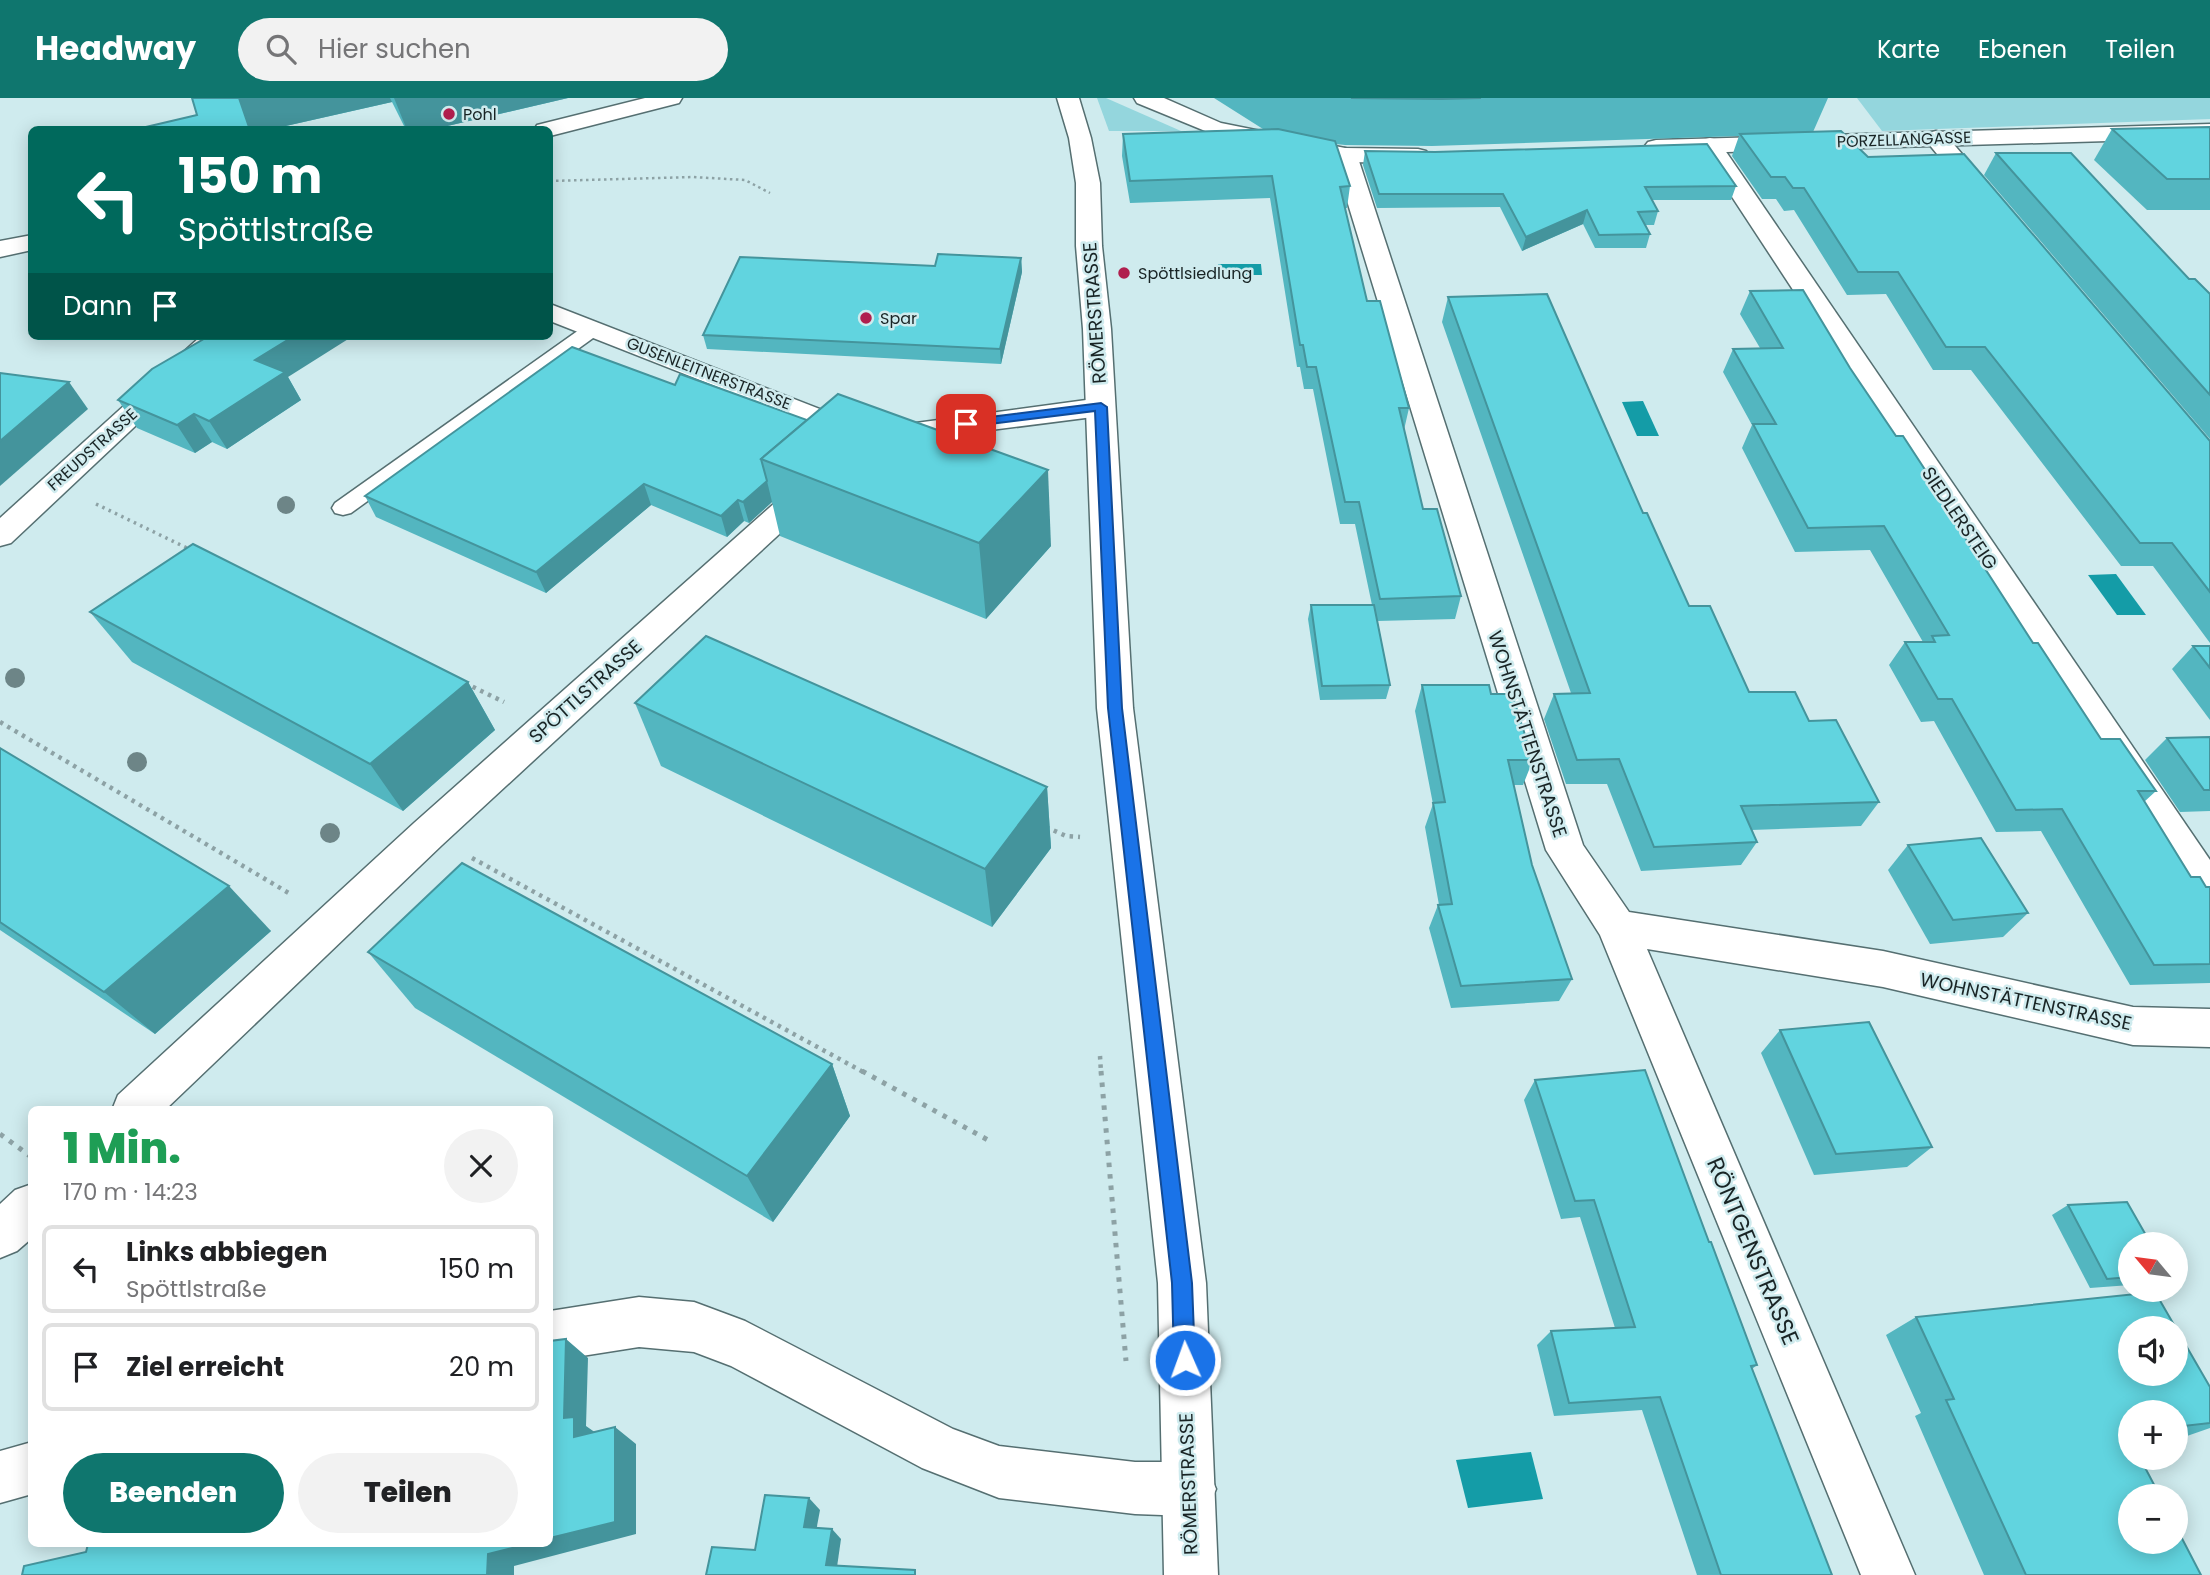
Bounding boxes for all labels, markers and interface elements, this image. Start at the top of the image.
search box [238,18,728,81]
text: Headway [35,25,196,72]
icon: search [262,30,300,68]
text: Hier suchen [318,31,471,67]
text: Karte [1877,33,1940,66]
text: Ebenen [1978,33,2067,66]
text: Teilen [2105,33,2175,66]
place label: Pohl [463,103,497,126]
marker: Pohl [441,106,457,122]
street label: PORZELLANGASSE [1836,126,1972,153]
text: 150 m [178,142,323,210]
icon: left [63,154,154,245]
text: Spöttlstraße [178,207,374,252]
street label: RÖMERSTRASSE [1076,241,1113,385]
place label: Spöttlsiedlung [1138,262,1252,285]
marker: Spöttlsiedlung [1116,265,1132,281]
icon: arrive [146,287,184,325]
text: Dann [63,288,132,324]
place label: Spar [880,307,917,330]
marker: Spar [858,310,874,326]
street label: GUSENLEITNERSTRASSE [623,331,794,415]
pin [936,394,996,454]
street label: FREUDSTRASSE [42,403,142,496]
icon: arrive [947,405,985,443]
street label: SIEDLERSTEIG [1915,461,2004,575]
street label: WOHNSTÄTTENSTRASSE [1481,627,1574,841]
street label: SPÖTTLSTRASSE [523,633,648,749]
street label: WOHNSTÄTTENSTRASSE [1918,966,2134,1037]
text: 1 Min. [63,1119,181,1178]
button: close [444,1129,518,1203]
street label: RÖNTGENSTRASSE [1699,1152,1807,1350]
text: 170 m · 14:23 [63,1176,198,1208]
north arrow [2118,1232,2188,1302]
map controls [2118,1232,2188,1554]
text: Links abbiegen [126,1234,328,1270]
icon: left [67,1250,105,1288]
text: 150 m [439,1251,514,1287]
text: Spöttlstraße [126,1273,267,1305]
button: sound [2118,1316,2188,1386]
position arrow [1148,1323,1222,1397]
icon: arrive [67,1348,105,1386]
text: Ziel erreicht [126,1349,284,1385]
text: 20 m [449,1349,514,1385]
button: + [2118,1400,2188,1470]
street label: RÖMERSTRASSE [1173,1413,1204,1555]
button: Beenden [63,1453,284,1533]
button: Teilen [298,1453,518,1533]
button: − [2118,1484,2188,1554]

